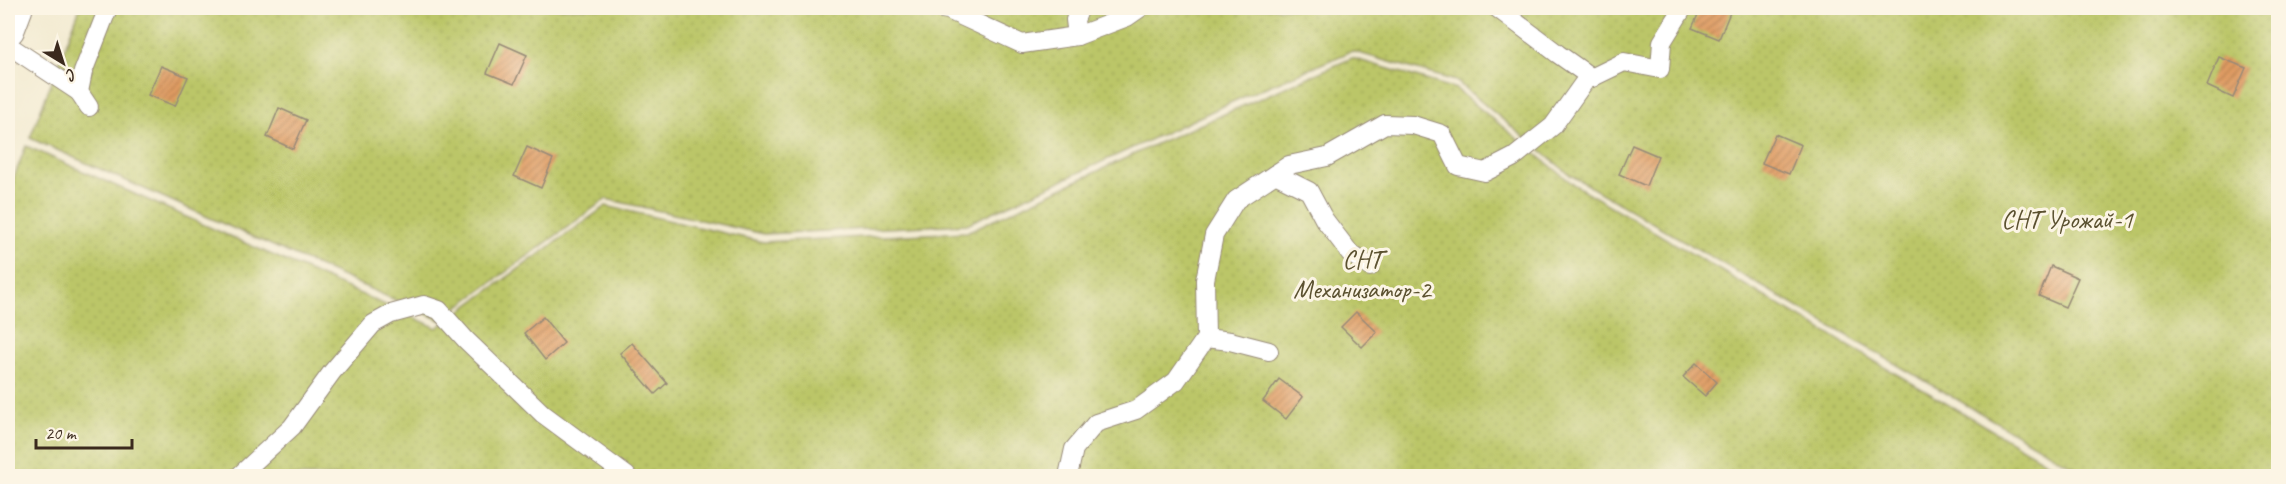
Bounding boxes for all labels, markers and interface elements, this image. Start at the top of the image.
north arrow [33,33,93,93]
text: С [61,64,81,86]
park label: СНТ Урожай-1 [2001,203,2134,236]
park label: СНТ Механизатор-2 [1293,243,1433,306]
scale bar [36,412,132,450]
text: 20 m [45,422,78,444]

